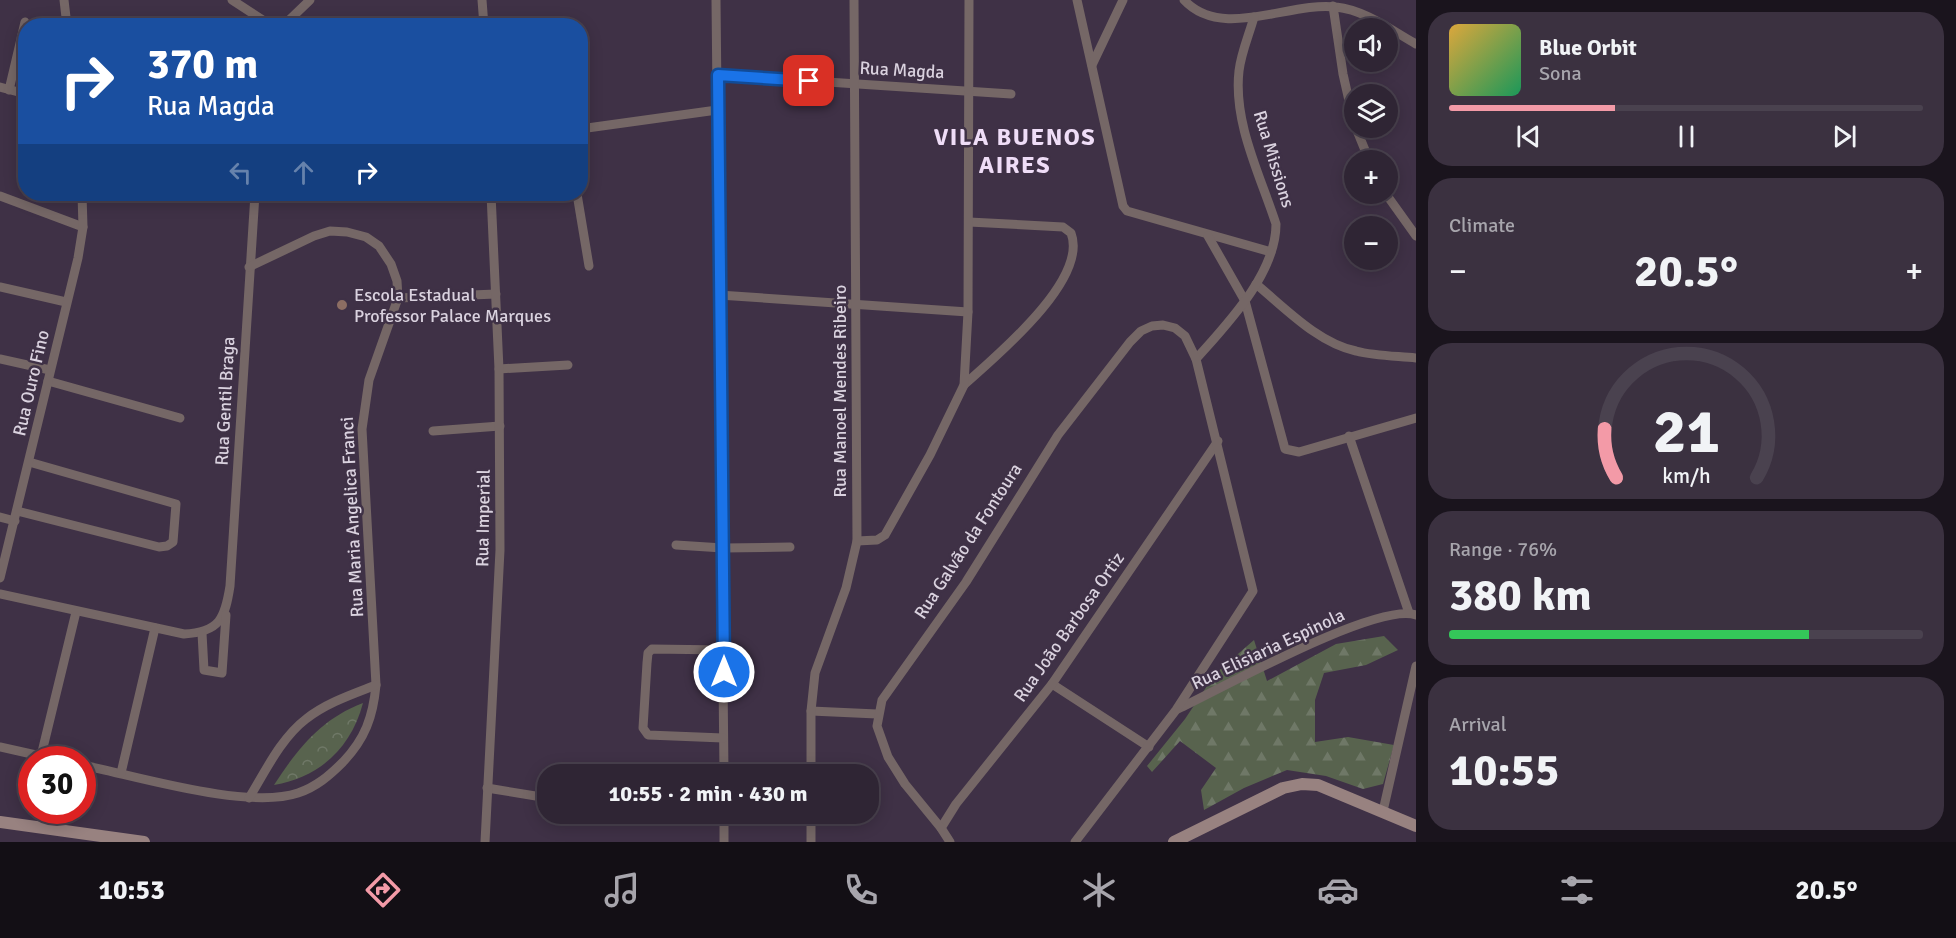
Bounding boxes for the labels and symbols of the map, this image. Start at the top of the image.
pin [783,55,834,106]
street label: Rua Magda [859,57,945,83]
street label: Rua Missions [1249,108,1299,210]
district label: VILA BUENOS AIRES [934,122,1096,180]
place label: Escola Estadual Professor Palace Marques [354,284,551,327]
street label: Rua Manoel Mendes Ribeiro [829,285,851,497]
marker: Escola Estadual Professor Palace Marques [335,298,349,312]
street label: Rua Ouro Fino [8,328,54,438]
street label: Rua Gentil Braga [211,336,239,466]
street label: Rua Maria Angelica Franci [336,416,368,618]
street label: Rua Galvão da Fontoura [909,459,1027,623]
street label: Rua Imperial [471,469,495,567]
street label: Rua João Barbosa Ortiz [1009,548,1129,706]
street label: Rua Elisiaria Espinola [1188,604,1348,694]
position arrow [692,640,756,704]
speed limit sign: 30 [18,746,96,824]

